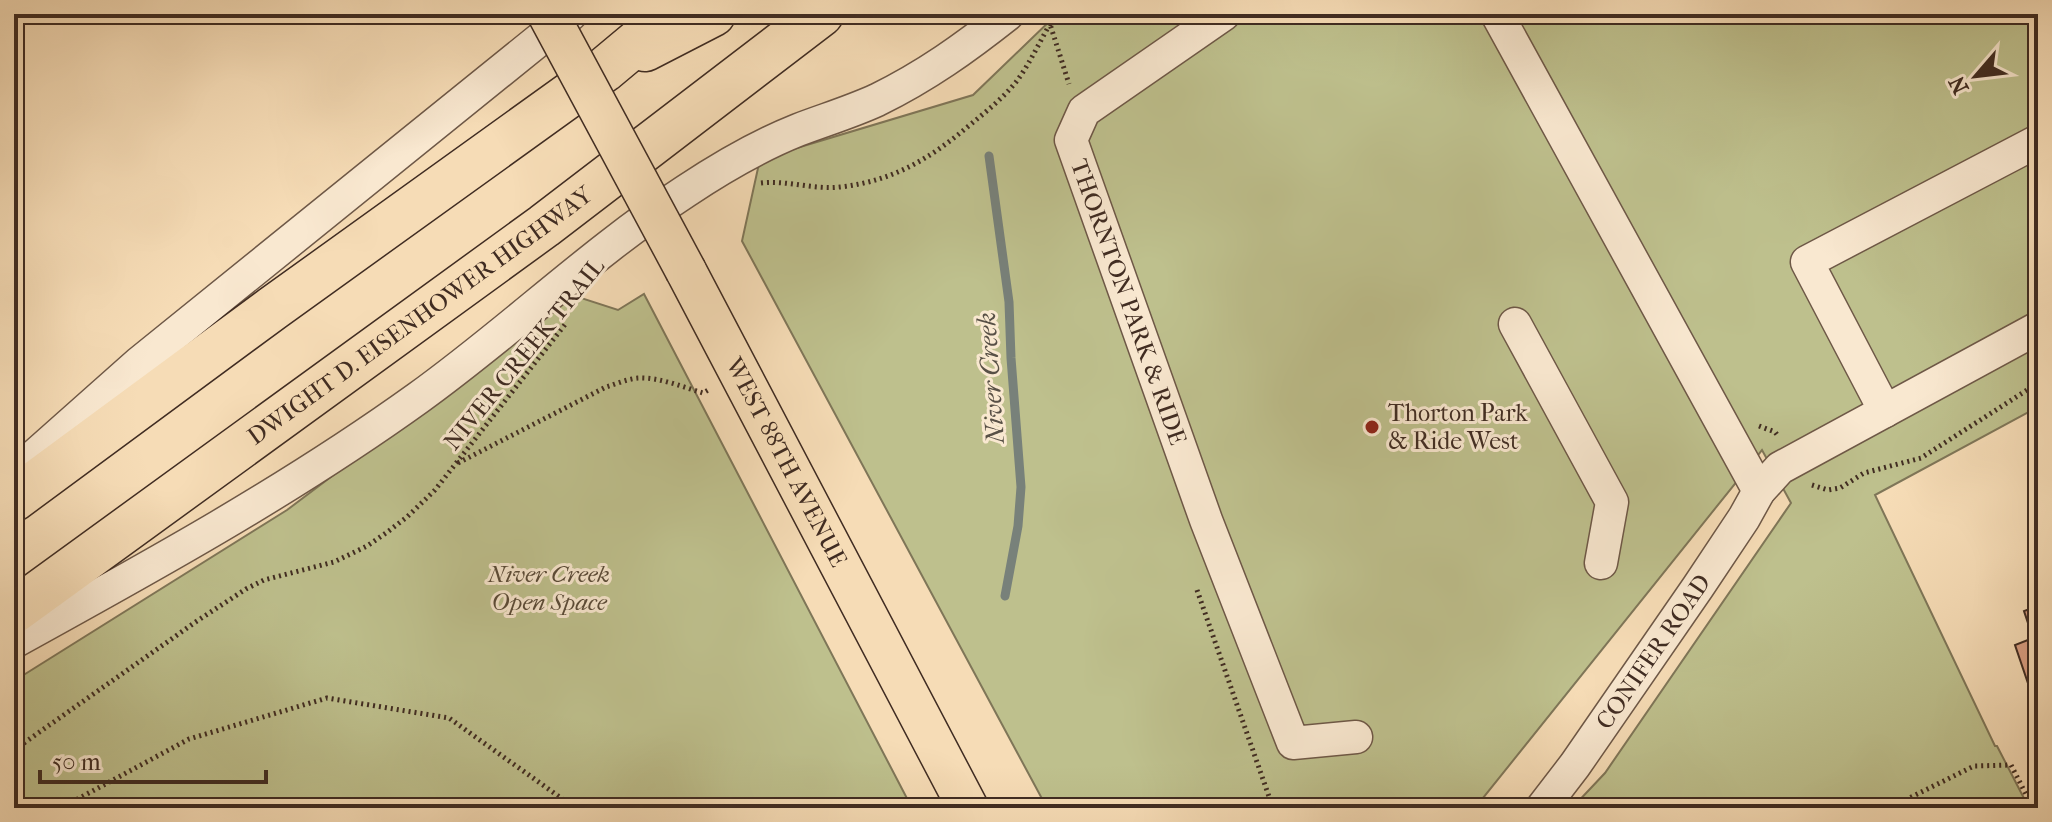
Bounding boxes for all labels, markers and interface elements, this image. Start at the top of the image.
north arrow [1936,36,2016,116]
text: N [1944,71,1975,98]
street label: THORNTON PARK & RIDE [1065,155,1192,449]
street label: DWIGHT D. EISENHOWER HIGHWAY [242,180,598,451]
street label: NIVER CREEK TRAIL [438,252,610,456]
water label: Niver Creek [971,311,1011,446]
street label: WEST 88TH AVENUE [720,352,853,572]
place label: Thorton Park & Ride West [1388,399,1528,455]
marker: Thorton Park & Ride West [1363,418,1381,436]
park label: Niver Creek Open Space [487,560,610,616]
street label: CONIFER ROAD [1590,569,1716,734]
scale bar [40,734,266,784]
text: 50 m [52,748,101,776]

